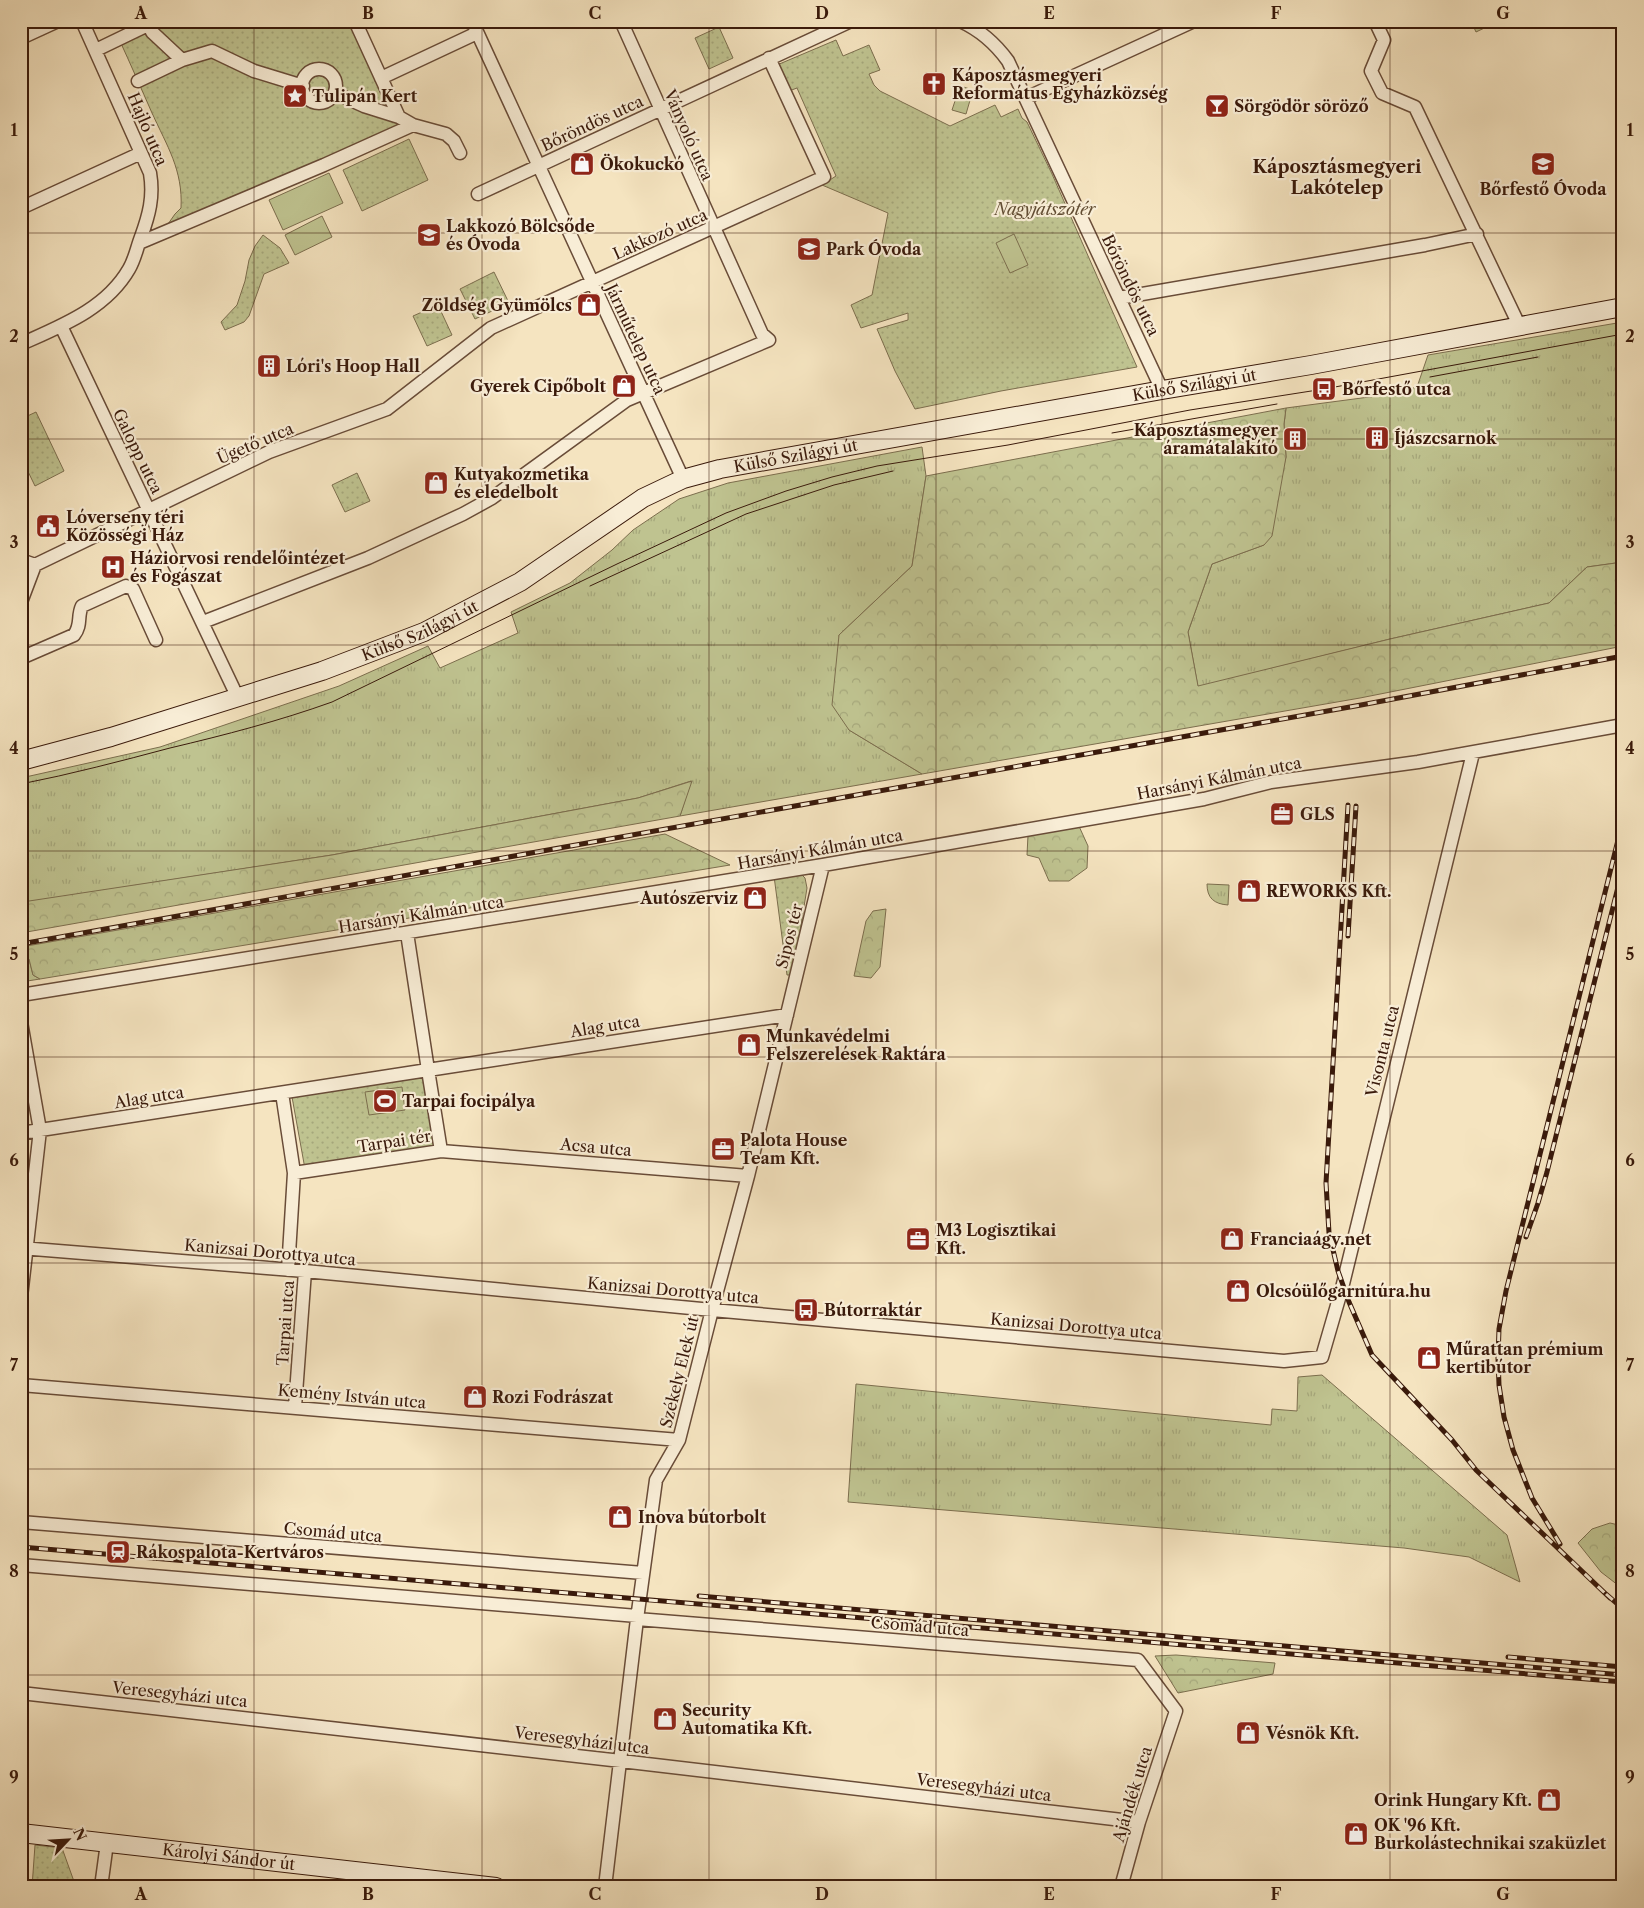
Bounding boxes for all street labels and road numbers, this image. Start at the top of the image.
street label: Ványoló utca [660,85,718,184]
street label: Hajló utca [124,89,173,169]
street label: Bőröndös utca [538,90,647,155]
street label: Lakkozó utca [610,204,711,264]
street label: Bőröndös utca [1098,231,1164,340]
street label: Járműtelep utca [600,278,671,398]
street label: Külső Szilágyi út [1131,364,1258,405]
street label: Galopp utca [109,405,167,497]
street label: Ügető utca [214,418,297,468]
street label: Külső Szilágyi út [732,435,859,476]
street label: Külső Szilágyi út [359,596,482,665]
street label: Harsányi Kálmán utca [1135,752,1304,804]
street label: Harsányi Kálmán utca [736,825,905,873]
street label: Harsányi Kálmán utca [337,891,506,937]
street label: Sipos tér [771,901,807,971]
street label: Visonta utca [1361,1003,1403,1100]
street label: Alag utca [568,1011,642,1042]
street label: Alag utca [112,1082,186,1113]
street label: Tarpai tér [356,1125,433,1157]
street label: Acsa utca [558,1134,633,1160]
street label: Kanizsai Dorottya utca [183,1235,357,1270]
street label: Kanizsai Dorottya utca [586,1273,760,1308]
street label: Tarpai utca [272,1279,298,1366]
street label: Kanizsai Dorottya utca [989,1309,1163,1344]
street label: Székely Elek út [655,1314,703,1430]
street label: Kemény István utca [277,1380,428,1412]
street label: Csomád utca [283,1518,384,1546]
street label: Csomád utca [870,1612,971,1640]
street label: Veresegyházi utca [110,1677,249,1711]
street label: Veresegyházi utca [512,1722,651,1758]
street label: Ajándék utca [1108,1743,1156,1845]
street label: Veresegyházi utca [914,1769,1053,1805]
street label: Károlyi Sándor út [161,1839,296,1874]

